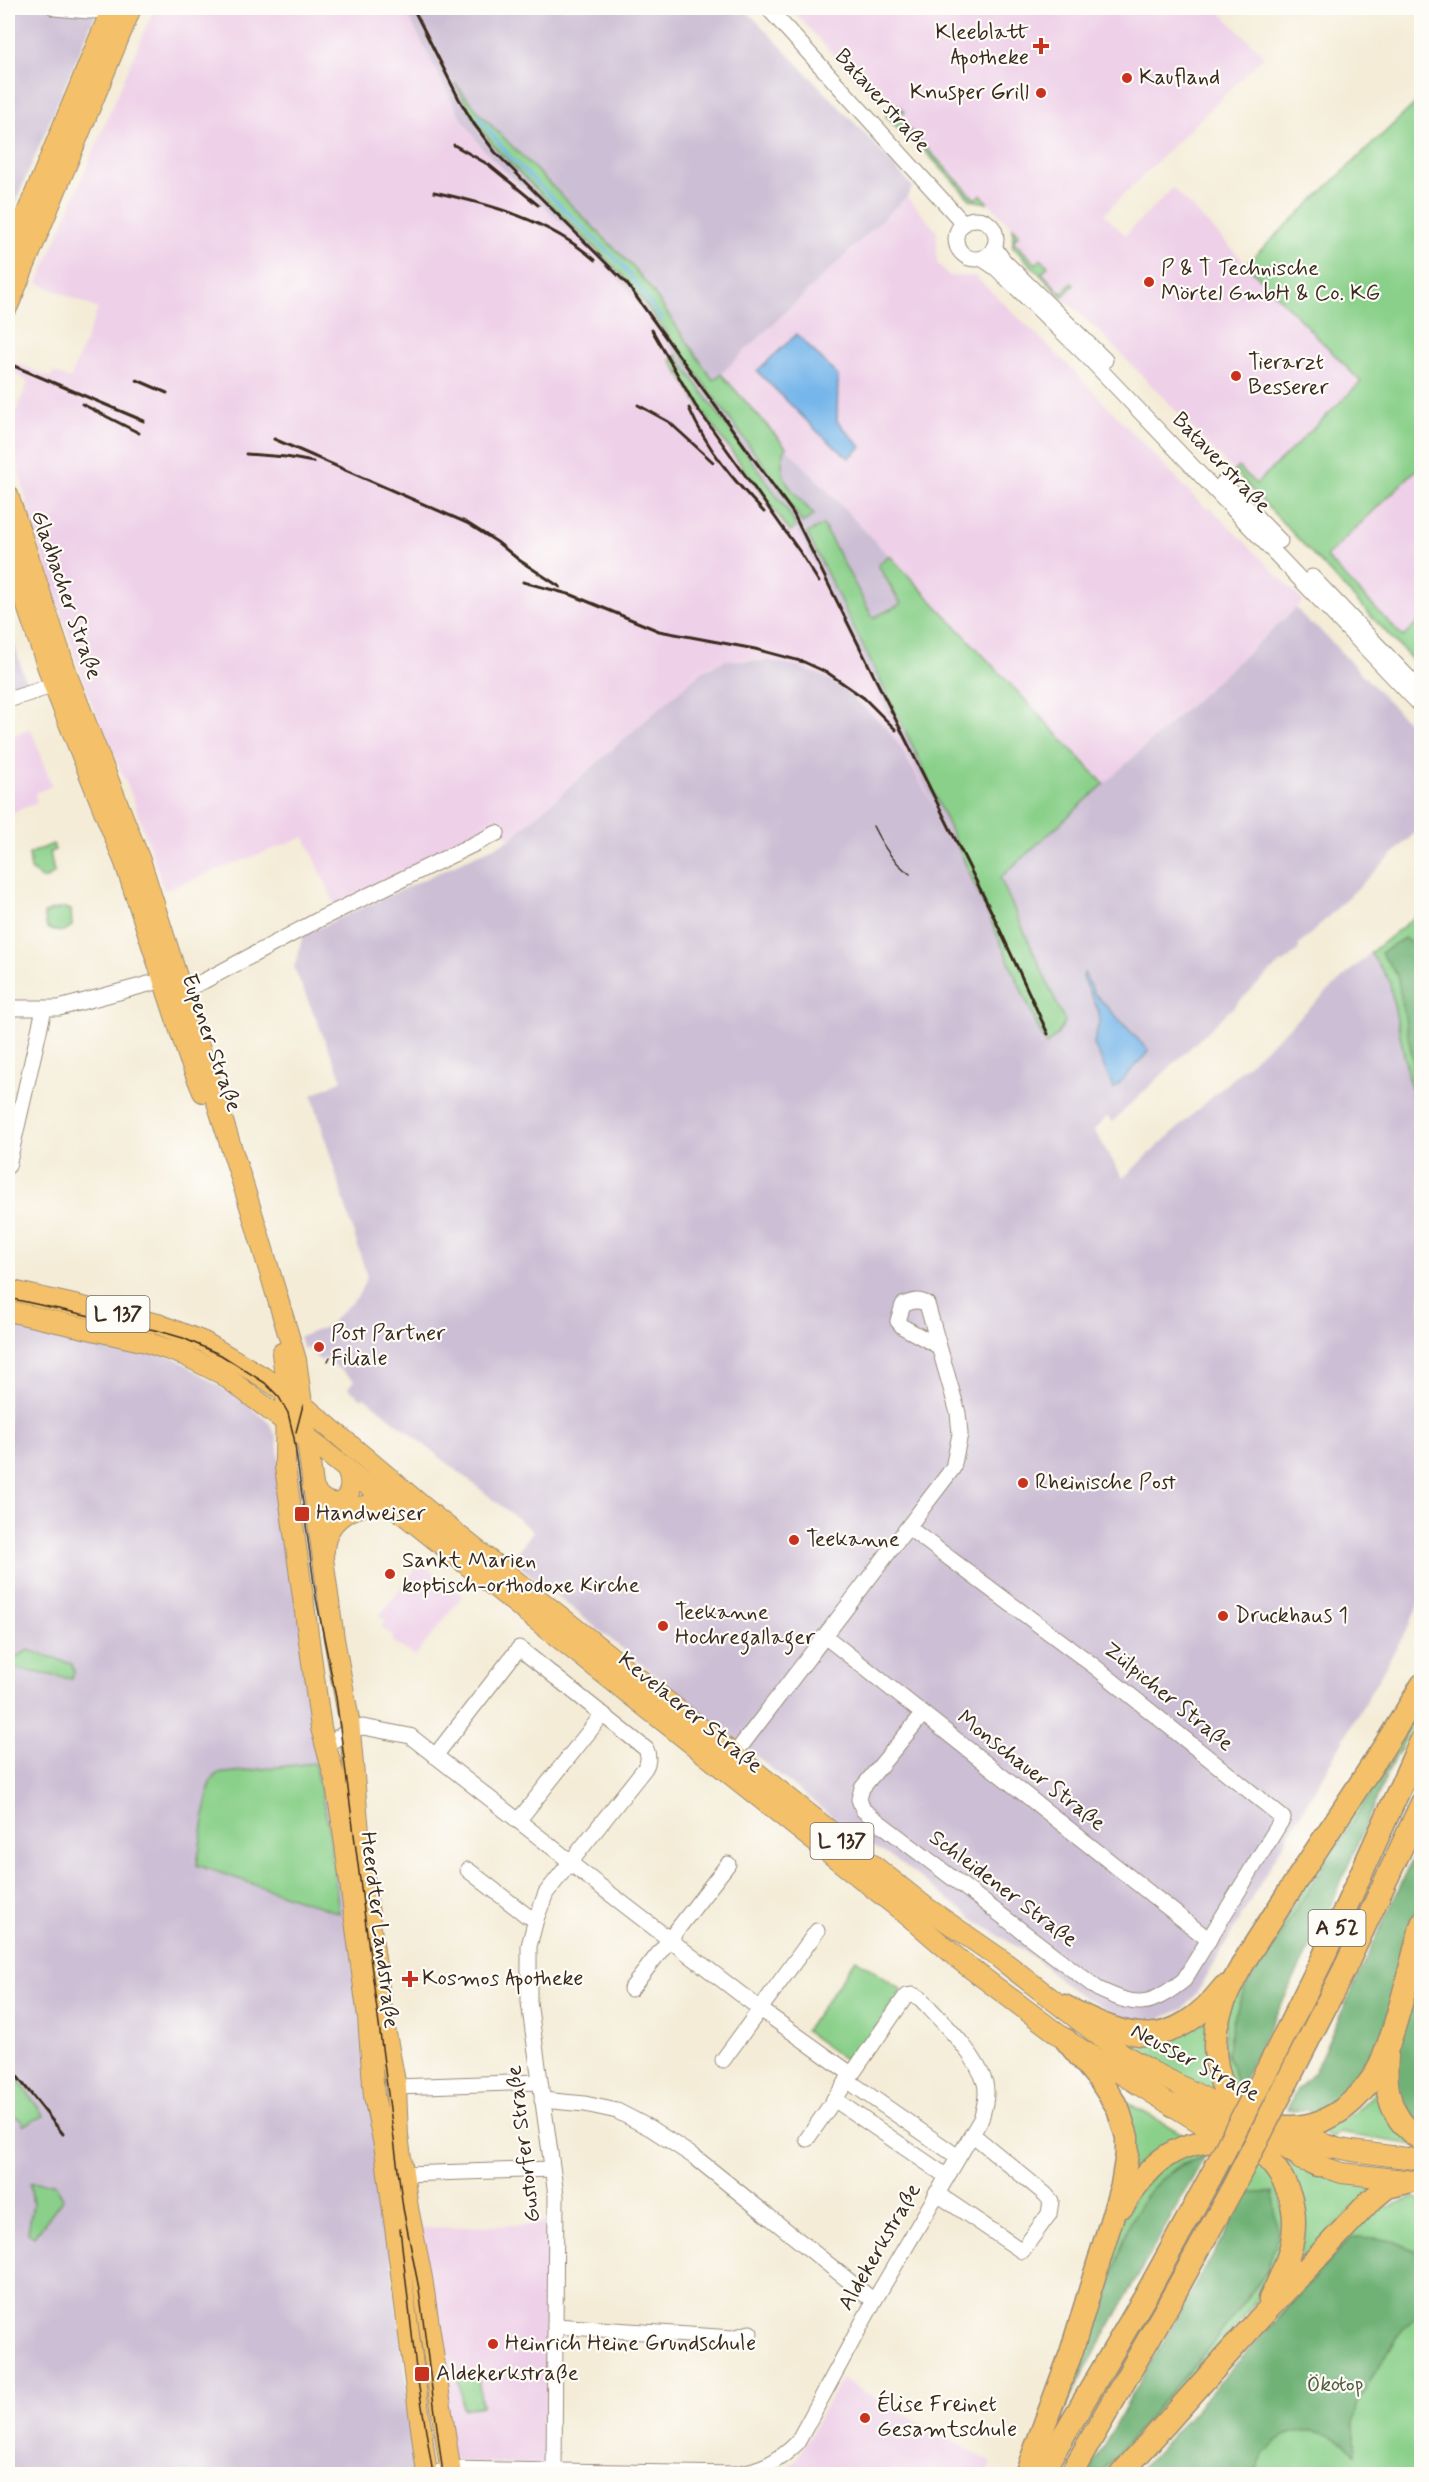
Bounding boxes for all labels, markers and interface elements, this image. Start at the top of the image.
place label: Kleeblatt Apotheke [935,19,1029,74]
marker: Kleeblatt Apotheke [1034,39,1048,53]
street label: Bataverstraße [828,43,936,159]
place label: Kaufland [1139,64,1220,92]
marker: Kaufland [1120,71,1134,85]
place label: Knusper Grill [910,79,1029,107]
marker: Knusper Grill [1034,86,1048,100]
place label: P & T Technische Mörtel GmbH & Co. KG [1161,255,1380,308]
marker: P & T Technische Mörtel GmbH & Co. KG [1142,275,1156,289]
place label: Tierarzt Besserer [1248,349,1329,402]
marker: Tierarzt Besserer [1229,369,1243,383]
street label: Bataverstraße [1166,406,1276,520]
street label: Gladbacher Straße [24,507,108,683]
street label: Eupener Straße [174,970,248,1116]
road number: L 137 [86,1296,150,1332]
place label: Post Partner Filiale [331,1320,446,1373]
marker: Post Partner Filiale [312,1340,326,1354]
place label: Rheinische Post [1035,1469,1176,1497]
marker: Rheinische Post [1016,1476,1030,1490]
place label: Handweiser [316,1500,426,1528]
marker: Handweiser [293,1505,311,1523]
place label: Teekanne [806,1526,900,1554]
marker: Teekanne [787,1533,801,1547]
place label: Sankt Marien koptisch-orthodoxe Kirche [402,1547,640,1600]
marker: Sankt Marien koptisch-orthodoxe Kirche [383,1567,397,1581]
place label: Teekanne Hochregallager [675,1599,816,1655]
place label: Druckhaus 1 [1235,1602,1348,1630]
marker: Druckhaus 1 [1216,1609,1230,1623]
marker: Teekanne Hochregallager [656,1619,670,1633]
street label: Zülpicher Straße [1097,1636,1239,1758]
street label: Kevelaerer Straße [612,1646,768,1780]
street label: Monschauer Straße [951,1704,1111,1838]
road number: L 137 [810,1823,874,1859]
street label: Schleidener Straße [923,1824,1083,1954]
street label: Heerdter Landstraße [353,1830,405,2030]
road number: A 52 [1308,1910,1366,1946]
place label: Kosmos Apotheke [422,1965,584,1995]
marker: Kosmos Apotheke [403,1972,417,1986]
street label: Neusser Straße [1126,2017,1264,2109]
street label: Gustorfer Straße [500,2064,548,2224]
street label: Aldekerkstraße [832,2178,928,2316]
place label: Heinrich Heine Grundschule [505,2330,756,2358]
marker: Heinrich Heine Grundschule [486,2337,500,2351]
place label: Aldekerkstraße [436,2360,579,2388]
marker: Aldekerkstraße [413,2365,431,2383]
park label: Ökotop [1307,2371,1363,2399]
place label: Élise Freinet Gesamtschule [877,2390,1017,2444]
marker: Élise Freinet Gesamtschule [858,2411,872,2425]

